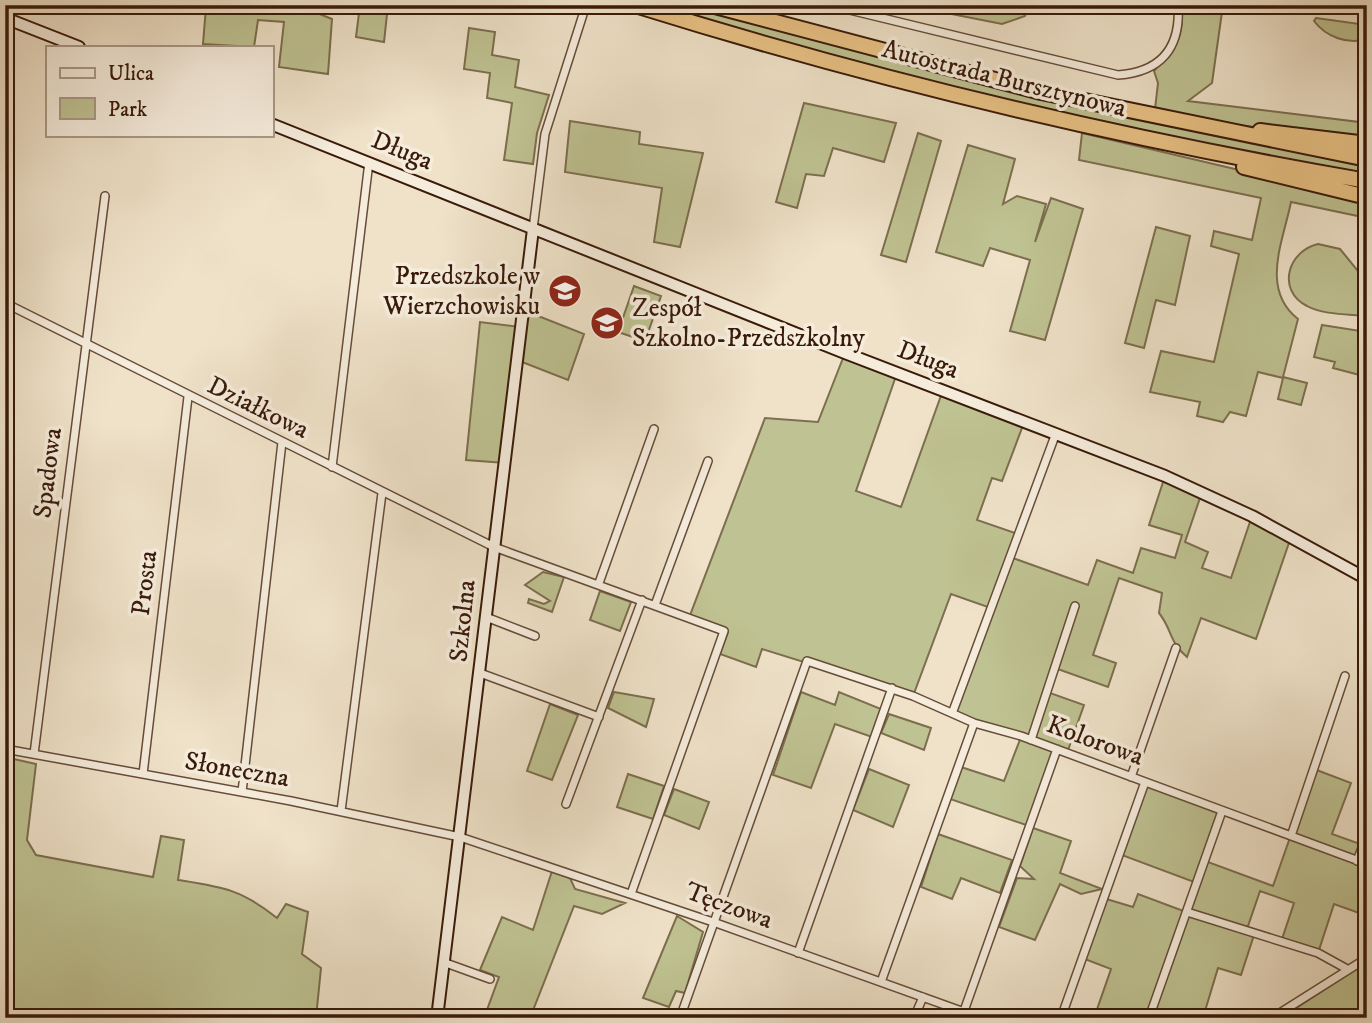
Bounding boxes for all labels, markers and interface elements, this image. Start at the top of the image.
street label: Autostrada Bursztynowa [878,33,1130,125]
legend [46,46,273,136]
text: Ulica [108,61,154,87]
text: Park [108,97,148,123]
street label: Długa [366,124,438,178]
place label: Przedszkole w Wierzchowisku [382,260,540,323]
school or university icon: Przedszkole w Wierzchowisku [546,272,584,310]
place label: Zespół Szkolno-Przedszkolny [632,292,866,355]
school or university icon: Zespół Szkolno-Przedszkolny [588,304,626,342]
street label: Długa [893,333,963,387]
street label: Działkowa [202,369,314,447]
street label: Spadowa [26,426,70,520]
street label: Prosta [125,548,165,618]
street label: Szkolna [442,578,484,664]
street label: Kolorowa [1042,708,1148,774]
street label: Słoneczna [182,745,292,795]
street label: Tęczowa [681,875,777,937]

